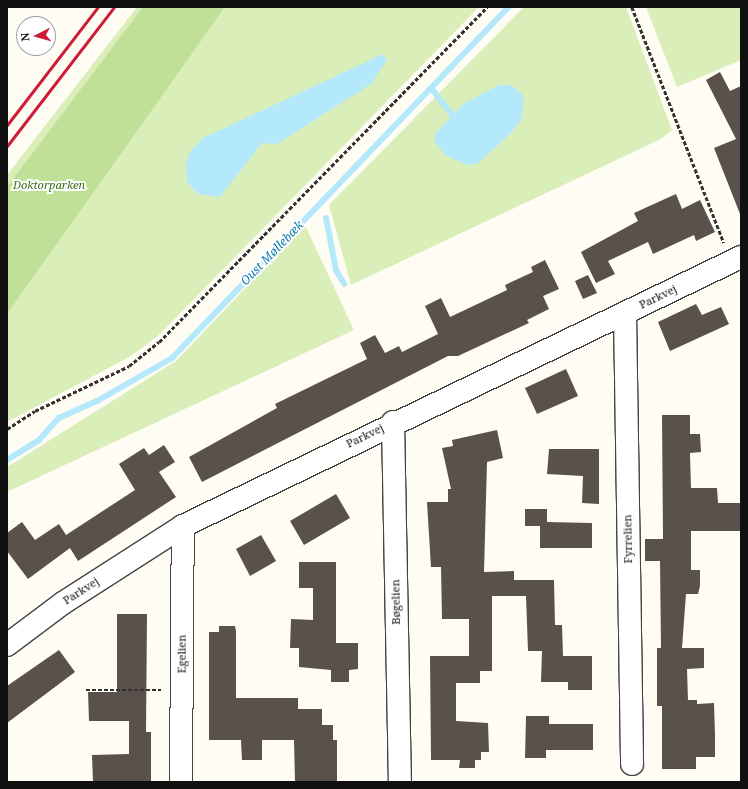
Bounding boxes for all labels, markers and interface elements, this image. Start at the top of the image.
north arrow [16,16,56,56]
text: N [17,32,32,42]
park label: Doktorparken [13,178,85,192]
water label: Oust Møllebæk [238,218,306,288]
street label: Parkvej [637,282,679,312]
street label: Parkvej [344,421,386,451]
street label: Fyrrelien [621,514,635,564]
street label: Parkvej [61,575,101,607]
street label: Bøgelien [389,579,403,625]
street label: Egelien [175,635,189,673]

